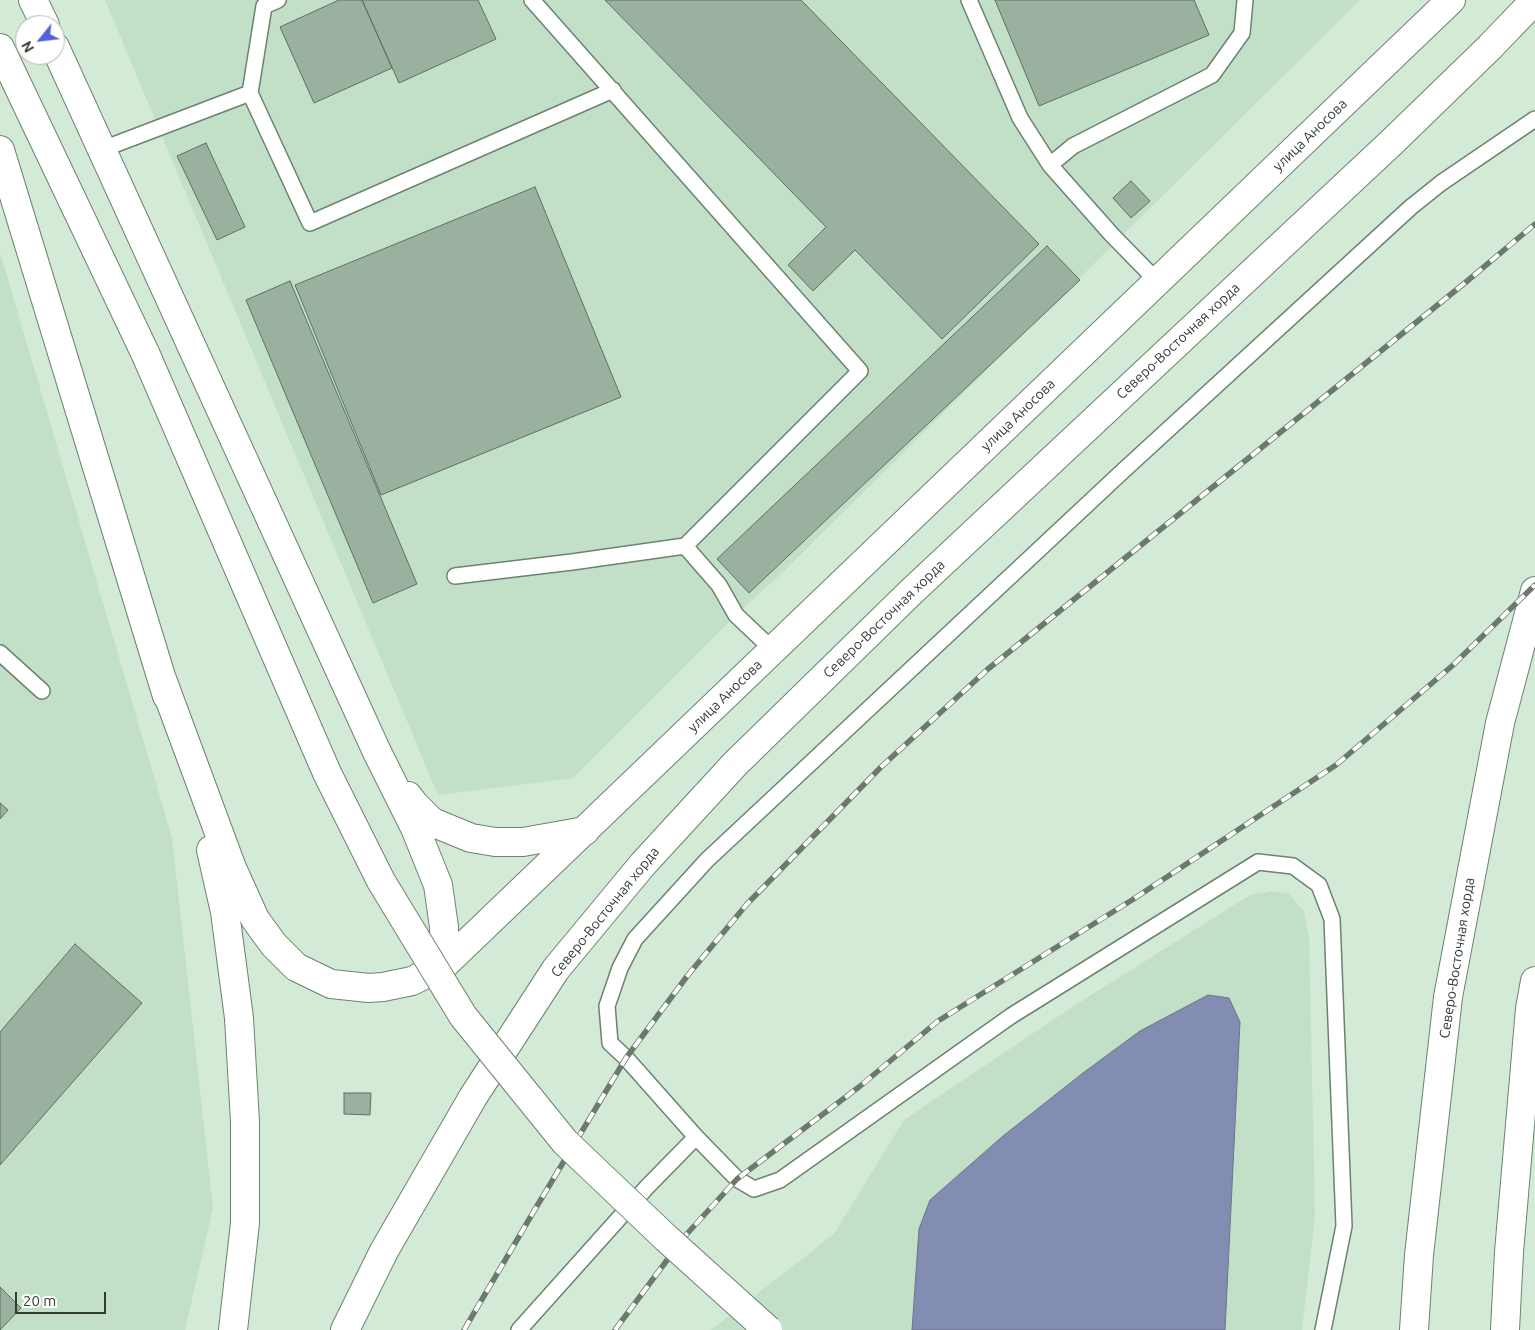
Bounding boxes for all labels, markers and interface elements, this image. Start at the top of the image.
north arrow [15,15,65,65]
text: N [18,38,37,55]
street label: улица Аносова [1269,95,1351,175]
street label: Северо-Восточная хорда [1113,279,1243,403]
street label: улица Аносова [977,375,1059,455]
street label: Северо-Восточная хорда [820,556,948,682]
street label: улица Аносова [684,656,766,736]
street label: Северо-Восточная хорда [547,843,663,981]
street label: Северо-Восточная хорда [1436,876,1478,1040]
scale bar [18,1282,109,1314]
text: 20 m [23,1292,56,1309]

